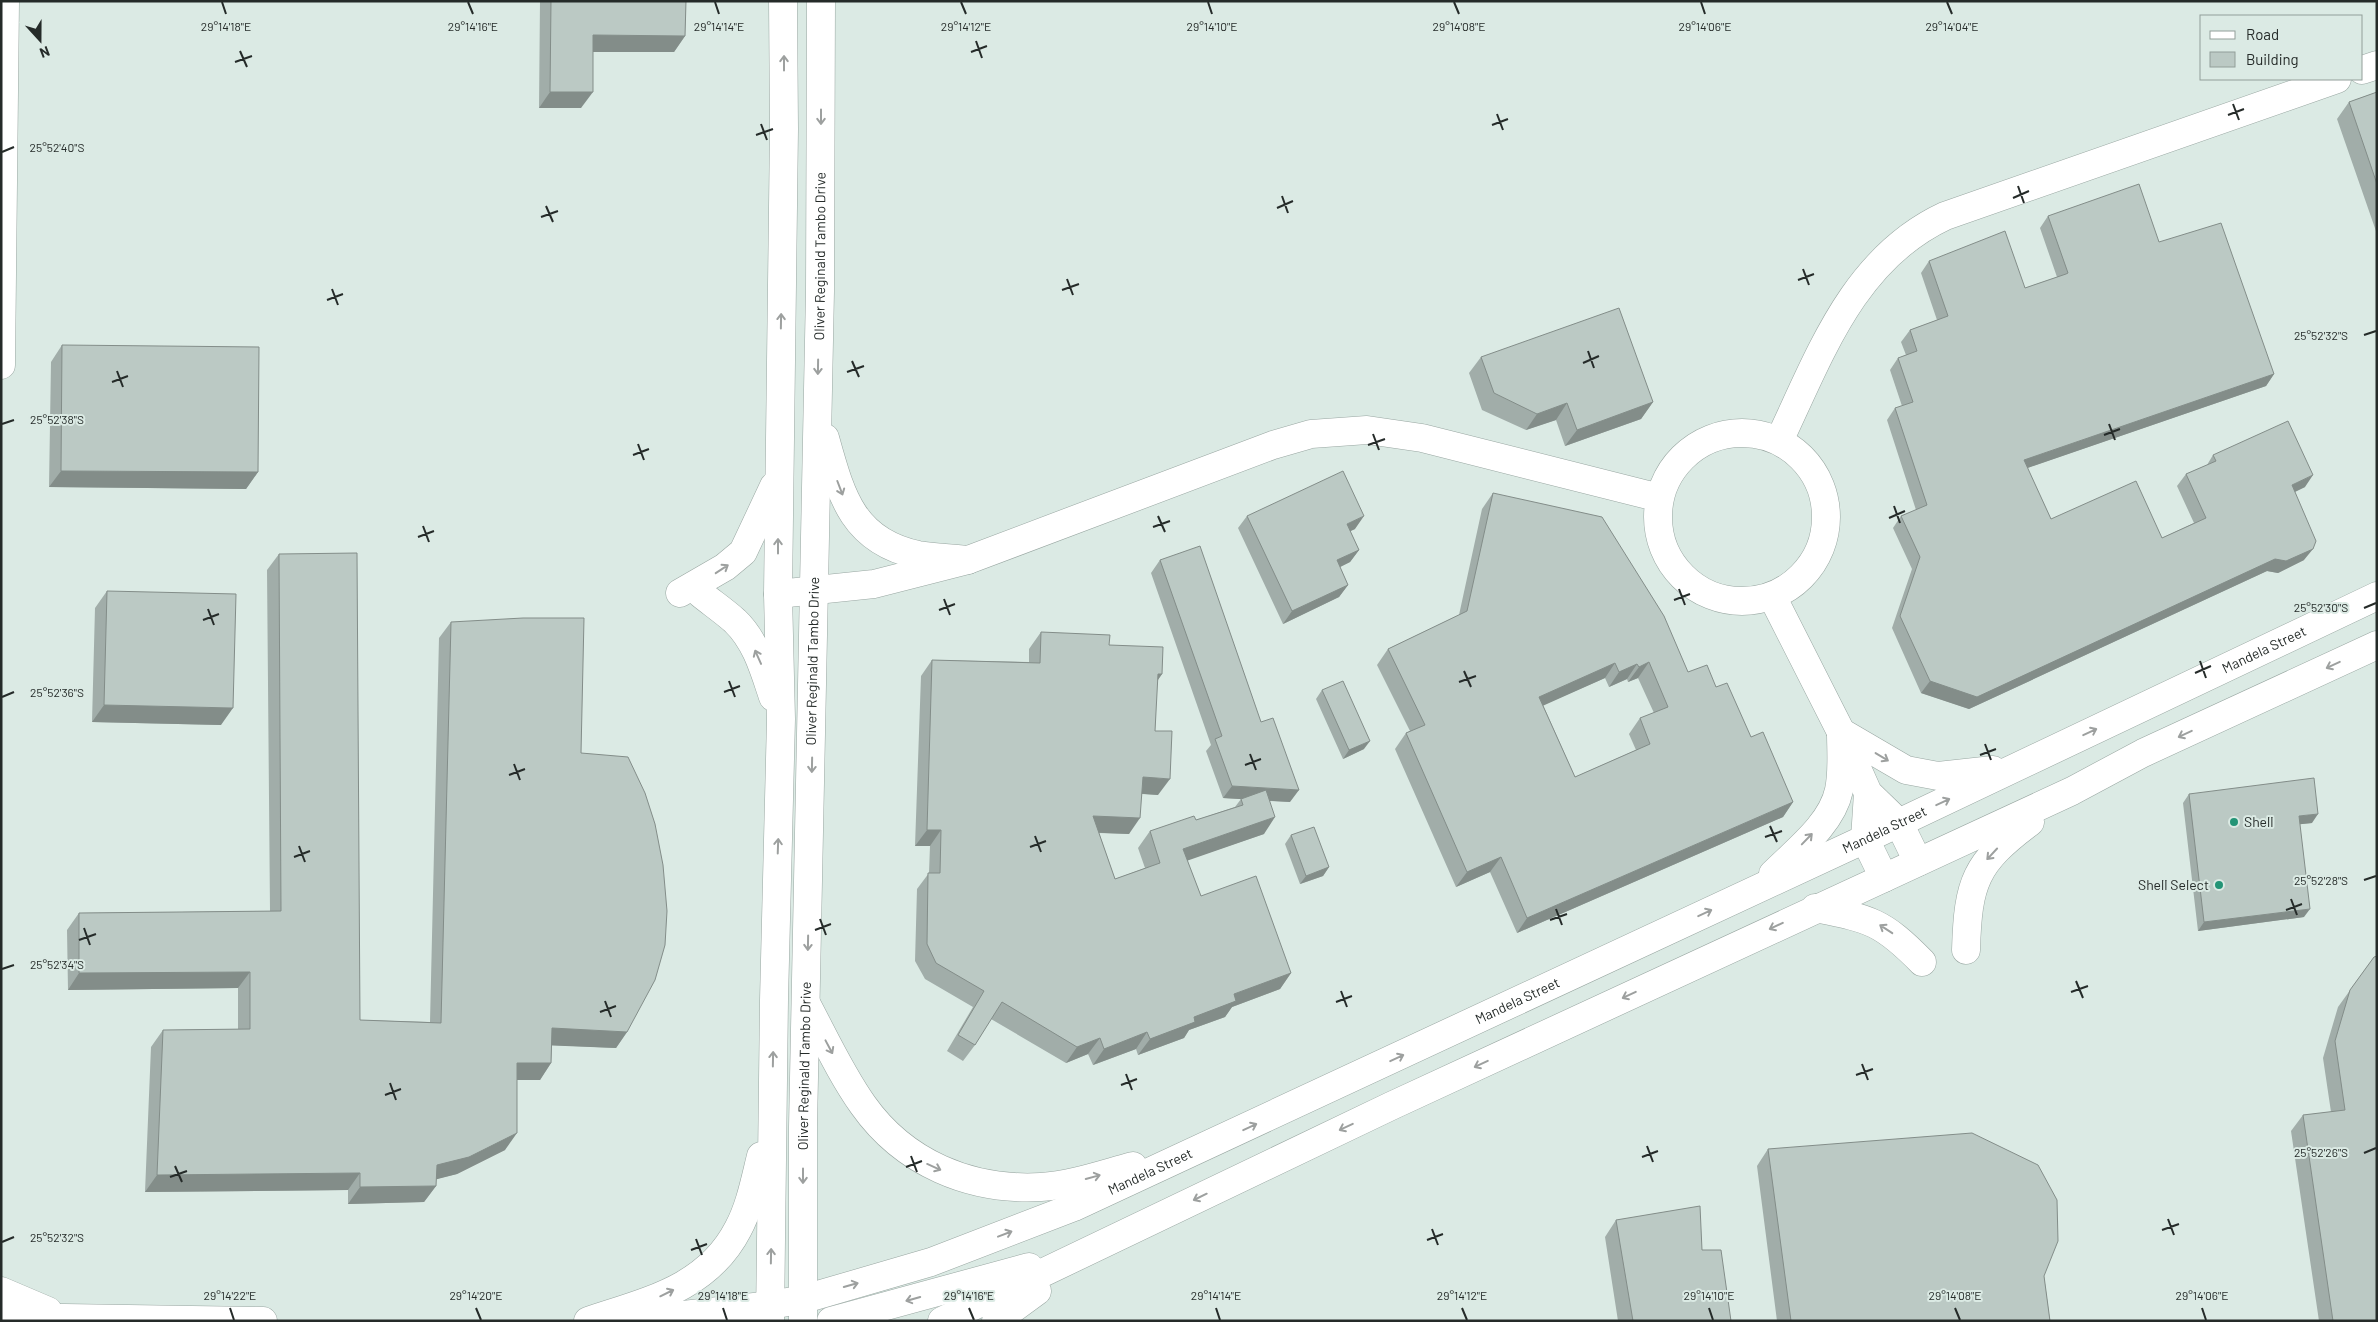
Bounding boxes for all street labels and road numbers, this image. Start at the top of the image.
street label: Oliver Reginald Tambo Drive [810,172,828,341]
street label: Oliver Reginald Tambo Drive [802,577,822,746]
street label: Mandela Street [2219,622,2309,676]
street label: Mandela Street [1839,802,1929,856]
street label: Mandela Street [1472,973,1562,1027]
street label: Oliver Reginald Tambo Drive [794,982,814,1150]
street label: Mandela Street [1105,1144,1195,1198]

